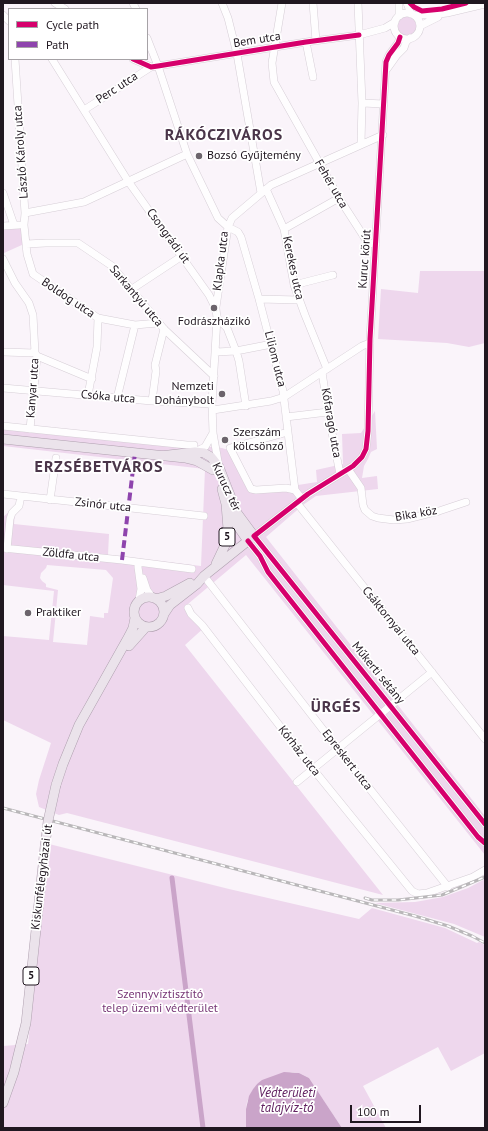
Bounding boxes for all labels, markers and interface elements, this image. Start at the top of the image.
legend [8,8,148,60]
text: Cycle path [46,17,99,32]
street label: Bem utca [232,29,282,51]
text: Path [46,37,69,52]
street label: Perc utca [93,69,141,107]
street label: László Károly utca [11,105,31,199]
district label: RÁKÓCZIVÁROS [165,125,283,145]
place label: Bozsó Gyűjtemény [207,149,301,163]
marker: Bozsó Gyűjtemény [194,151,204,161]
street label: Fehér utca [311,157,351,211]
street label: Csongrádi út [143,206,193,266]
street label: Kuruc körút [356,229,374,289]
street label: Klapka utca [210,230,232,292]
street label: Kerekes utca [279,235,307,301]
street label: Sarkantyú utca [106,262,166,330]
street label: Boldog utca [39,275,97,321]
marker: Fodrászházikó [209,303,219,313]
place label: Fodrászházikó [178,315,250,329]
street label: Liliom utca [261,329,289,389]
street label: Kanyar utca [24,358,42,418]
place label: Nemzeti Dohánybolt [155,380,214,408]
street label: Csóka utca [80,387,136,407]
street label: Kőfaragó utca [318,387,344,459]
marker: Nemzeti Dohánybolt [217,389,227,399]
place label: Szerszám kölcsönző [233,426,284,454]
marker: Szerszám kölcsönző [220,435,230,445]
district label: ERZSÉBETVÁROS [35,457,163,477]
street label: Kurucz tér [209,460,243,514]
street label: Zsinór utca [74,495,132,515]
street label: Bika köz [394,503,438,525]
road number: 5 [219,528,235,546]
street label: Zöldfa utca [42,545,100,565]
street label: Csáktornyai utca [359,584,423,658]
place label: Praktiker [36,606,81,620]
marker: Praktiker [23,608,33,618]
street label: Műkerti sétány [349,639,407,707]
district label: ÜRGÉS [311,697,361,717]
street label: Kórház utca [275,723,323,779]
street label: Epreskert utca [319,727,375,793]
street label: Kiskunfélegyházai út [28,823,56,931]
road number: 5 [23,967,39,985]
park label: Szennyvíztisztító telep üzemi védterület [102,988,218,1016]
water label: Védterületi talajvíz-tó [258,1085,316,1116]
scale bar [352,1097,423,1123]
text: 100 m [357,1104,390,1119]

